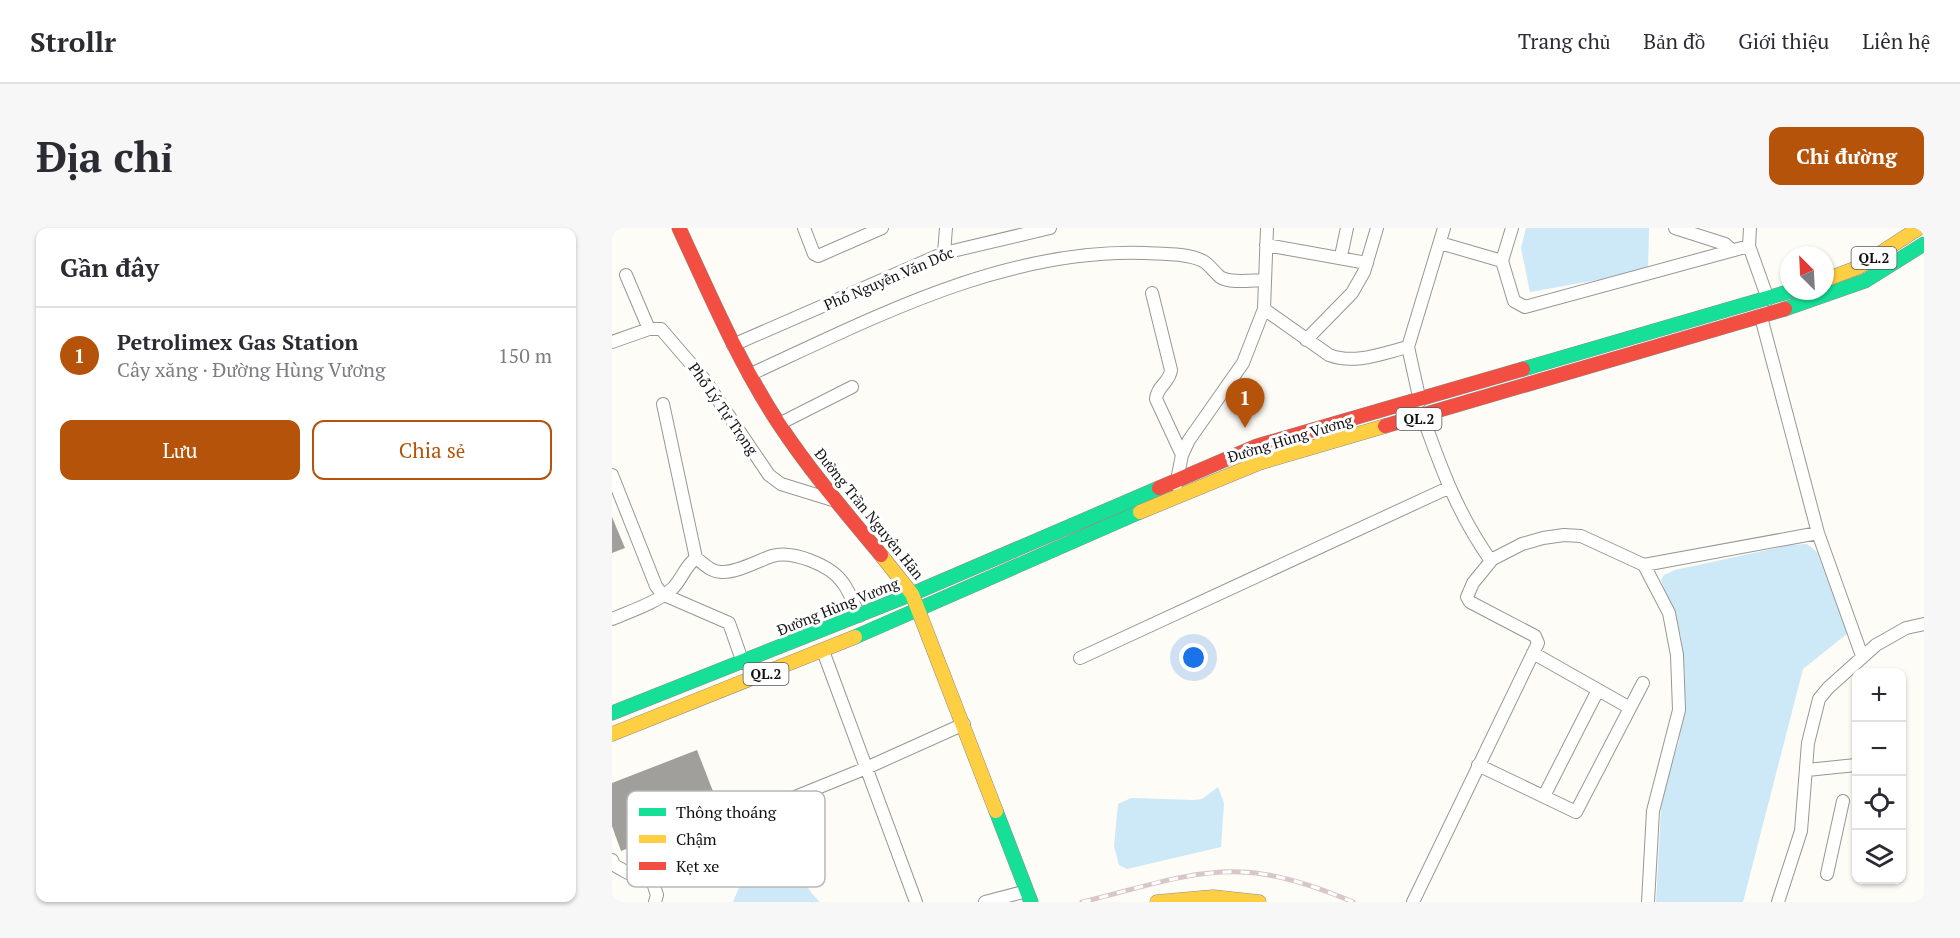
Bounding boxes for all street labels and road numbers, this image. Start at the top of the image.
street label: Phố Nguyễn Văn Dốc [821,242,957,314]
road number: QL.2 [1852,247,1896,269]
street label: Phố Lý Tự Trọng [685,358,764,459]
road number: QL.2 [1396,408,1442,430]
street label: Đường Hùng Vương [1225,409,1356,467]
street label: Đường Trần Nguyên Hãn [811,444,929,583]
street label: Đường Hùng Vương [774,572,903,640]
road number: QL.2 [744,663,788,685]

